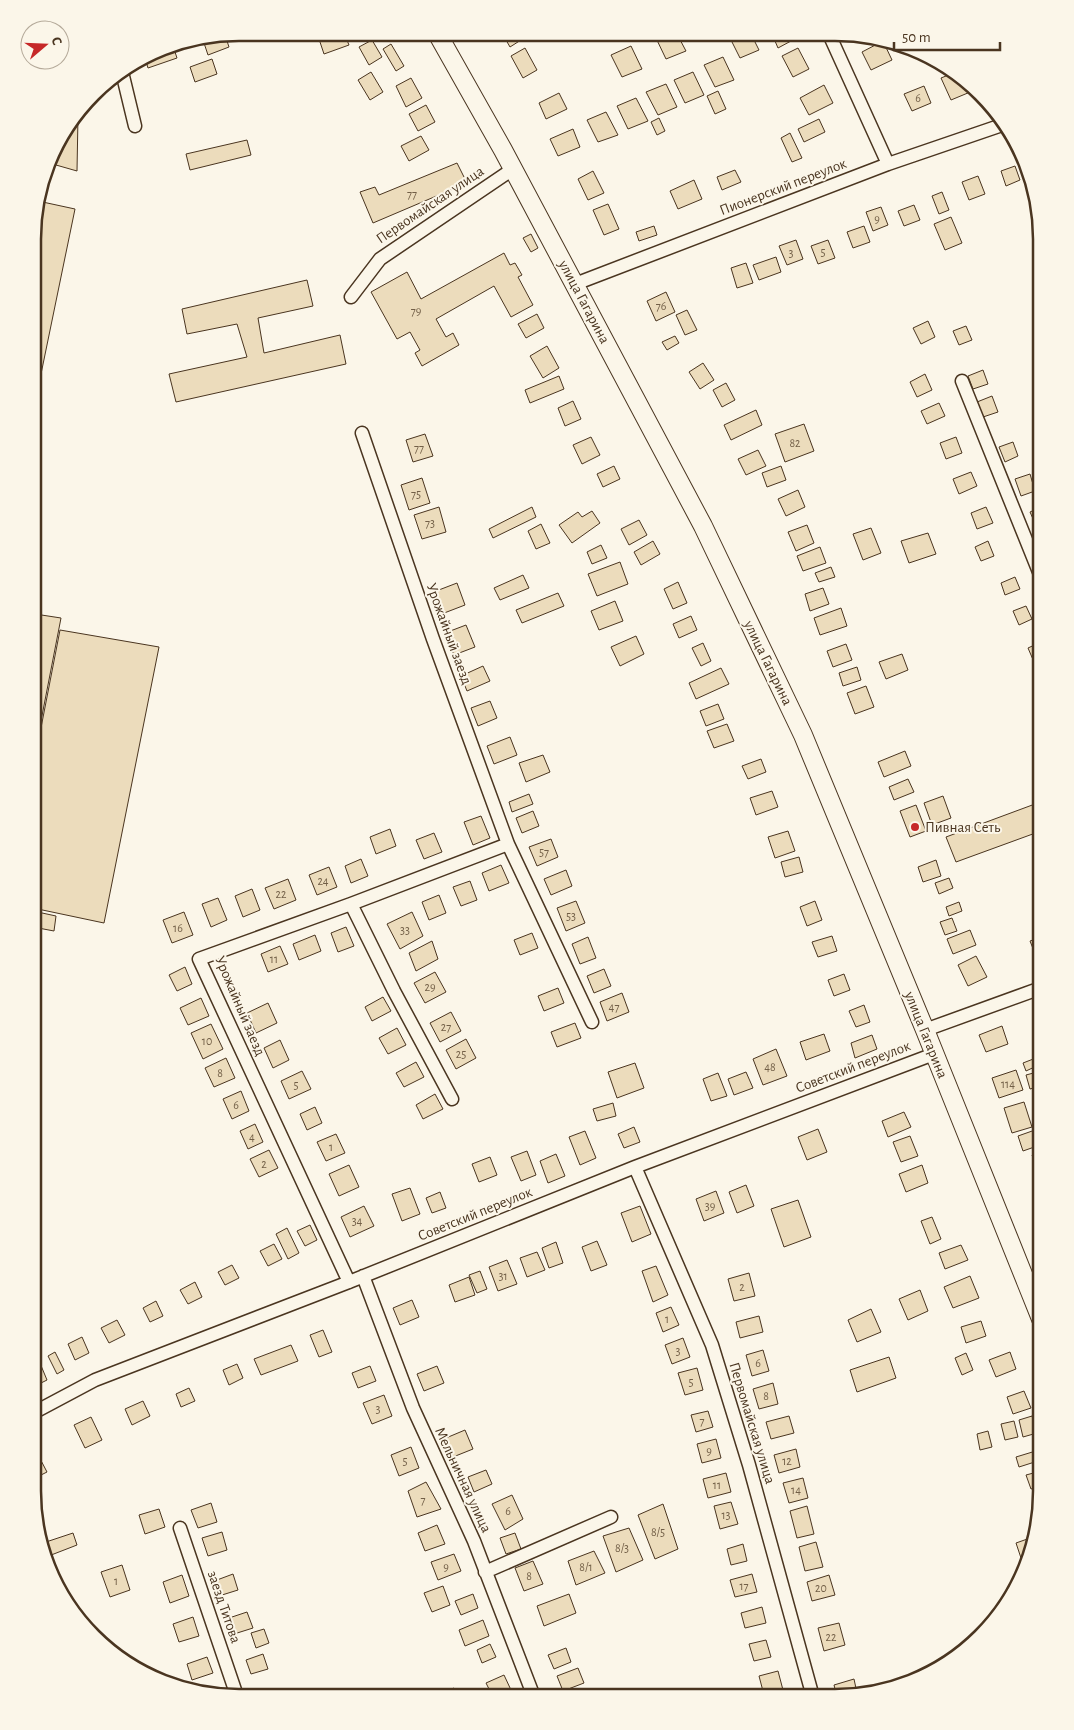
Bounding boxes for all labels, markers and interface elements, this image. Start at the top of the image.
north arrow [20,20,70,70]
scale bar [894,20,1000,52]
text: 50 m [902,30,931,45]
text: С [48,35,64,47]
house number: 6 [915,92,921,104]
street label: Пионерский переулок [717,156,849,218]
street label: Первомайская улица [373,163,487,247]
house number: 77 [407,188,417,200]
house number: 9 [874,213,880,225]
house number: 5 [820,246,826,258]
house number: 3 [789,247,794,259]
street label: улица Гагарина [555,257,612,346]
house number: 76 [656,300,667,312]
house number: 79 [411,305,422,317]
house number: 82 [789,437,801,449]
house number: 77 [414,442,424,454]
house number: 75 [411,488,421,500]
house number: 73 [425,517,435,529]
street label: Урожайный заезд [424,581,474,687]
street label: улица Гагарина [741,617,795,708]
place label: Пивная Сеть [925,820,1001,835]
marker: Пивная Сеть [909,821,921,833]
house number: 57 [539,846,549,858]
house number: 24 [317,875,329,887]
house number: 22 [276,888,287,900]
house number: 53 [566,910,576,922]
house number: 16 [173,922,183,934]
house number: 33 [400,924,410,936]
house number: 11 [270,953,278,965]
street label: Урожайный заезд [212,954,268,1058]
house number: 29 [424,981,436,993]
street label: улица Гагарина [901,988,950,1081]
house number: 47 [609,1001,619,1013]
house number: 27 [441,1021,451,1033]
house number: 10 [202,1035,212,1047]
street label: Советский переулок [794,1038,913,1096]
house number: 25 [456,1048,466,1060]
house number: 48 [764,1061,776,1073]
house number: 8 [217,1067,223,1079]
house number: 114 [1001,1078,1015,1090]
house number: 5 [293,1079,299,1091]
house number: 6 [233,1099,239,1111]
house number: 4 [249,1131,255,1143]
house number: 1 [329,1141,333,1153]
house number: 2 [261,1158,267,1170]
street label: Советский переулок [416,1184,534,1244]
house number: 39 [705,1200,716,1212]
house number: 34 [352,1215,363,1227]
house number: 31 [498,1270,508,1282]
house number: 2 [739,1281,745,1293]
house number: 1 [665,1313,669,1325]
house number: 3 [676,1345,681,1357]
house number: 6 [755,1357,761,1369]
street label: Первомайская улица [726,1360,778,1486]
house number: 5 [688,1376,694,1388]
house number: 8 [763,1390,769,1402]
house number: 3 [376,1403,381,1415]
house number: 7 [699,1415,705,1427]
street label: Мельничная улица [432,1425,494,1535]
house number: 9 [706,1445,712,1457]
house number: 5 [402,1455,408,1467]
house number: 12 [782,1455,792,1467]
house number: 11 [713,1479,721,1491]
house number: 14 [791,1484,801,1496]
house number: 7 [420,1494,426,1506]
house number: 6 [505,1505,511,1517]
house number: 13 [721,1509,731,1521]
house number: 8/5 [651,1526,665,1538]
house number: 8/3 [615,1542,629,1554]
house number: 9 [443,1561,449,1573]
house number: 8/1 [579,1561,593,1573]
street label: заезд Титова [205,1569,243,1645]
house number: 8 [526,1570,532,1582]
house number: 1 [114,1575,118,1587]
house number: 17 [739,1580,749,1592]
house number: 20 [815,1582,827,1594]
house number: 22 [826,1631,837,1643]

